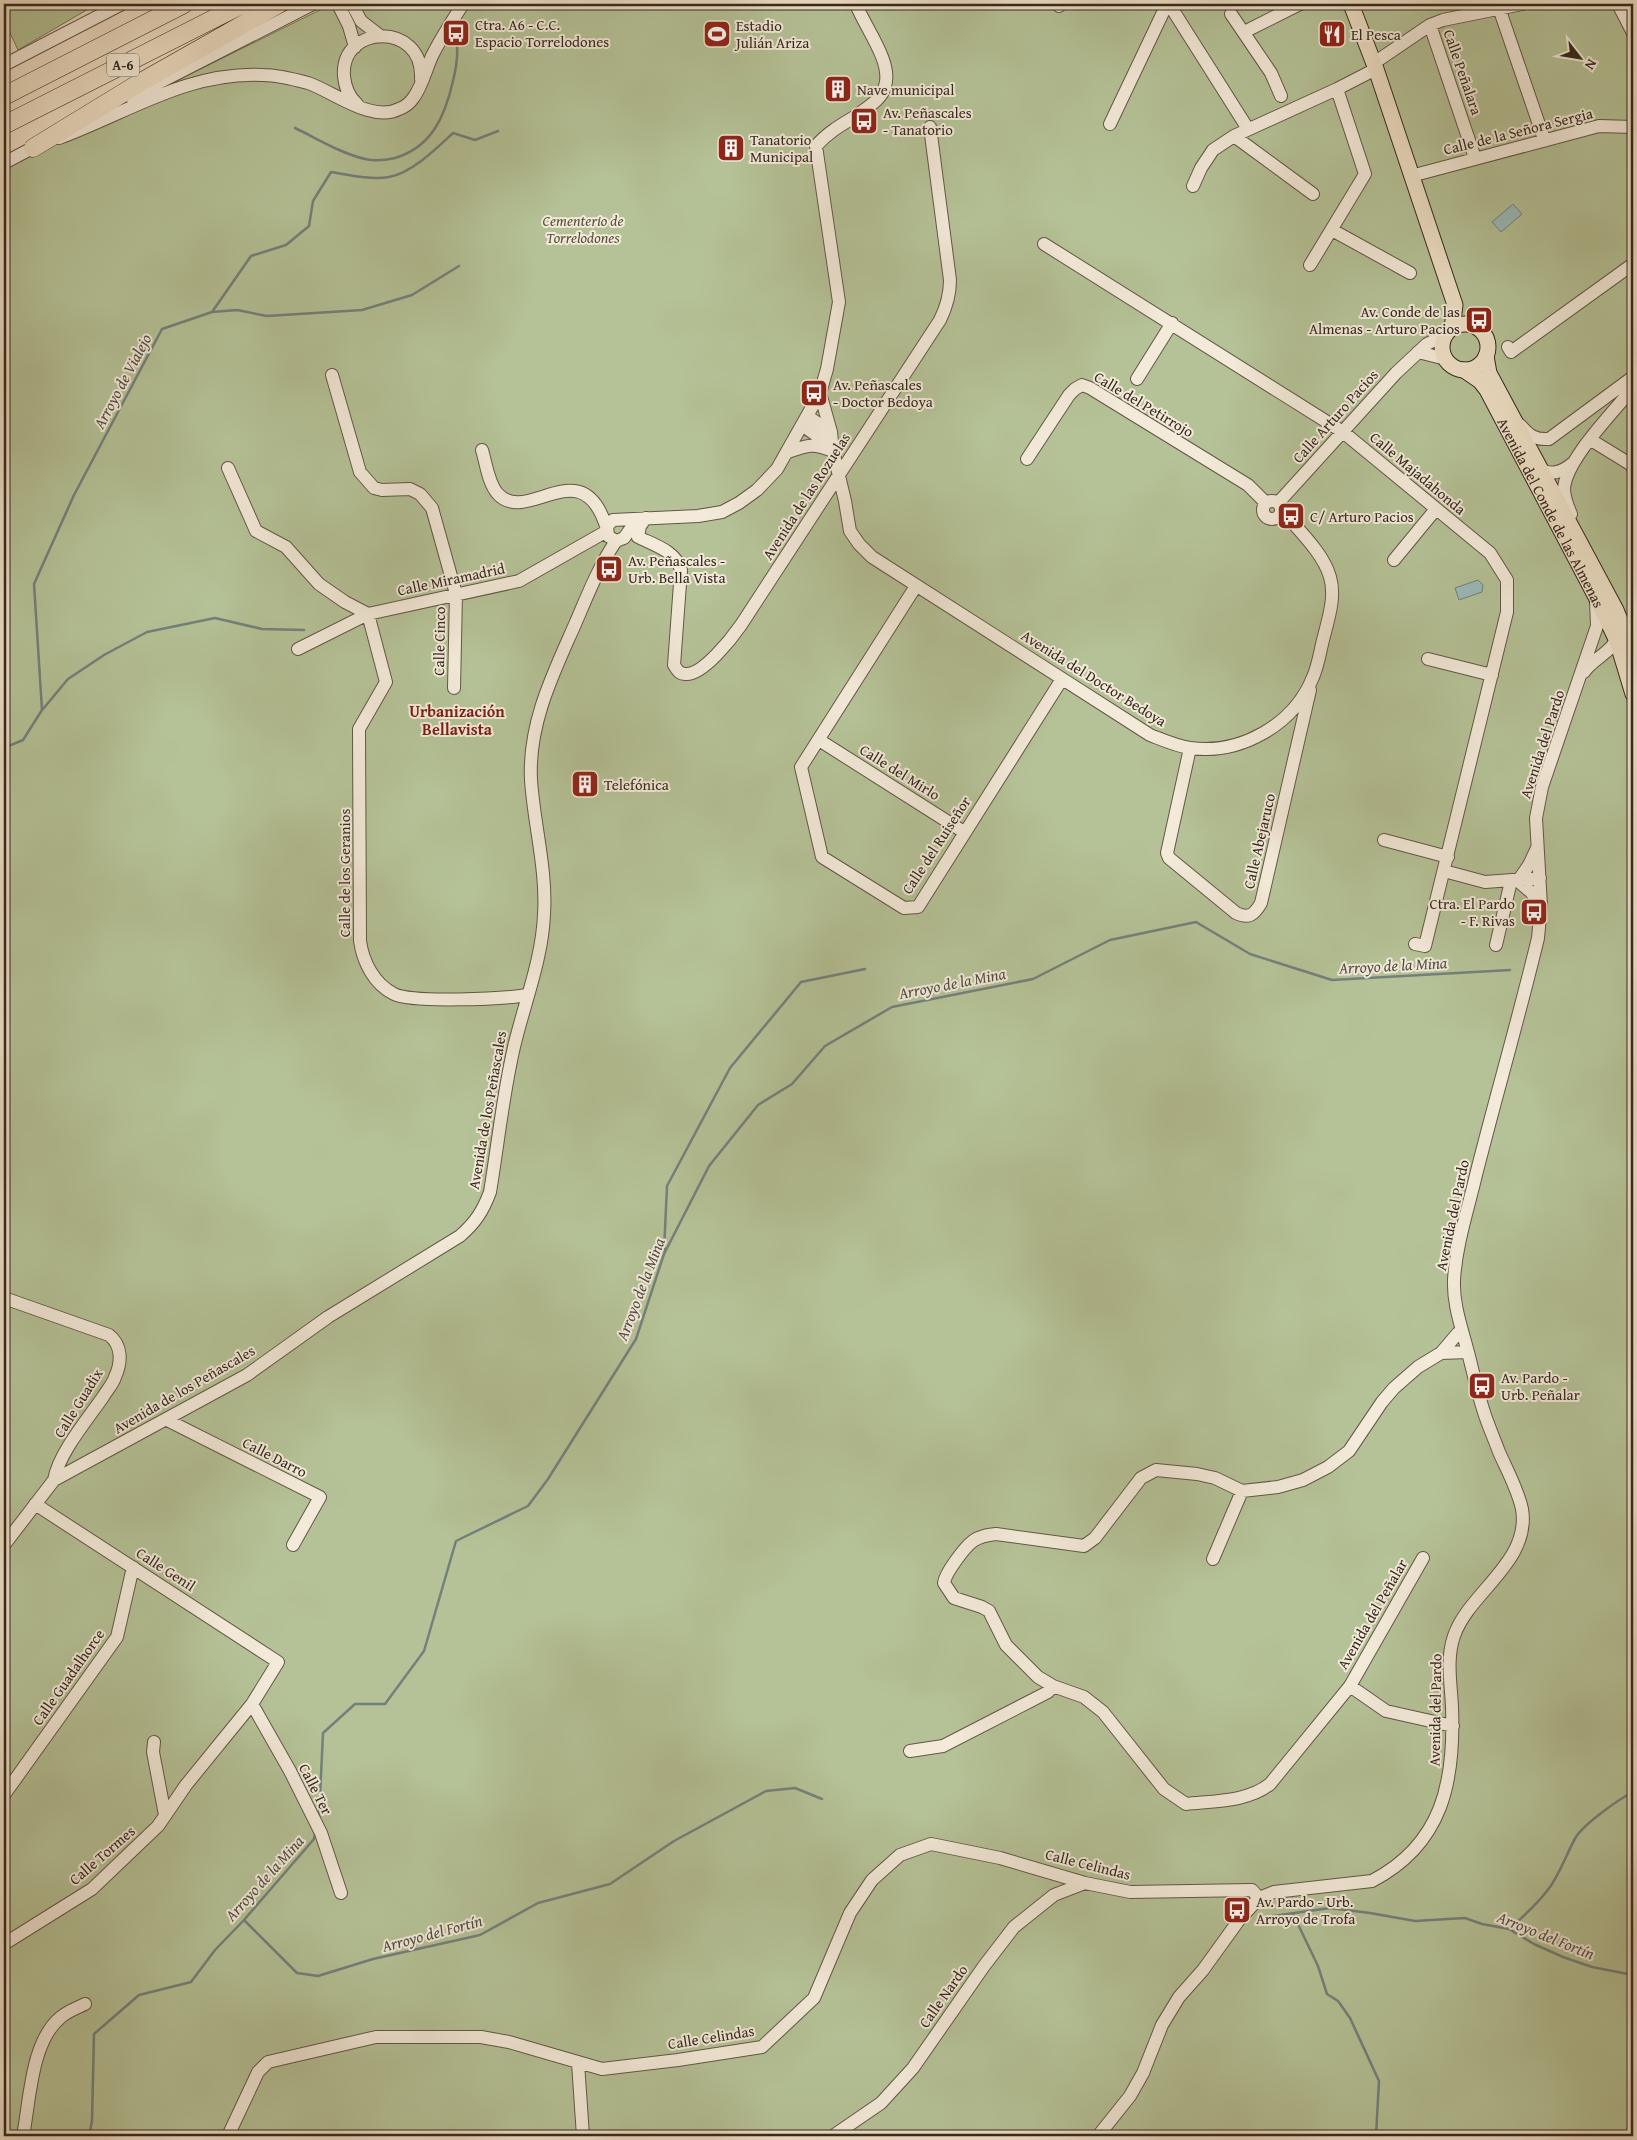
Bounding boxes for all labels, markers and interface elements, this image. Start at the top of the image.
place label: Ctra. A6 - C.C. Espacio Torrelodones [475,14,609,52]
place label: Estadio Julián Ariza [734,15,809,53]
bus stop icon: Ctra. A6 - C.C. Espacio Torrelodones [441,18,471,48]
sports icon: Estadio Julián Ariza [702,19,732,49]
restaurant icon: El Pesca [1317,19,1347,49]
place label: El Pesca [1351,24,1401,45]
street label: Calle Peñalara [1439,26,1487,118]
north arrow [1554,32,1604,82]
road number: A-6 [107,54,139,76]
text: N [1580,56,1602,74]
building icon: Nave municipal [823,74,853,104]
place label: Nave municipal [857,79,954,100]
place label: Av. Peñascales - Tanatorio [883,102,972,140]
street label: Calle de la Señora Sergia [1441,102,1595,160]
bus stop icon: Av. Peñascales - Tanatorio [849,106,879,136]
place label: Tanatorio Municipal [750,129,813,167]
building icon: Tanatorio Municipal [716,133,746,163]
park label: Cementerio de Torrelodones [542,210,624,248]
place label: Av. Conde de las Almenas - Arturo Pacios [1309,301,1460,339]
bus stop icon: Av. Conde de las Almenas - Arturo Pacios [1464,305,1494,335]
water label: Arroyo de Vialejo [86,329,157,434]
street label: Calle Arturo Pacios [1287,365,1383,467]
street label: Calle del Petirrojo [1090,366,1198,442]
place label: Av. Peñascales - Doctor Bedoya [833,374,933,412]
bus stop icon: Av. Peñascales - Doctor Bedoya [799,378,829,408]
street label: Avenida del Conde de las Almenas [1493,414,1610,611]
street label: Calle Majadahonda [1366,427,1470,519]
street label: Avenida de las Rozuelas [757,428,855,564]
bus stop icon: C/ Arturo Pacios [1276,501,1306,531]
place label: C/ Arturo Pacios [1310,506,1414,527]
place label: Av. Peñascales - Urb. Bella Vista [628,550,726,588]
bus stop icon: Av. Peñascales - Urb. Bella Vista [594,554,624,584]
street label: Calle Miramadrid [395,557,507,601]
street label: Calle Cinco [428,606,450,676]
street label: Avenida del Doctor Bedoya [1017,625,1171,731]
street label: Avenida del Pardo [1515,687,1570,801]
district label: Urbanización Bellavista [409,699,505,741]
street label: Calle del Mirlo [856,739,944,805]
building icon: Telefónica [570,769,600,799]
place label: Telefónica [604,774,669,795]
street label: Calle Abejaruco [1238,791,1280,891]
street label: Calle del Ruiseñor [896,792,976,898]
street label: Calle de los Geranios [334,809,355,937]
place label: Ctra. El Pardo - F. Rivas [1430,893,1515,931]
bus stop icon: Ctra. El Pardo - F. Rivas [1519,897,1549,927]
water label: Arroyo de la Mina [1337,950,1448,980]
water label: Arroyo de la Mina [895,961,1008,1005]
street label: Avenida de los Peñascales [463,1029,511,1191]
street label: Avenida del Pardo [1430,1157,1474,1272]
water label: Arroyo de la Mina [609,1233,671,1345]
street label: Avenida de los Peñascales [109,1340,259,1438]
street label: Calle Guadix [48,1364,108,1442]
place label: Av. Pardo - Urb. Peñalar [1501,1367,1580,1405]
bus stop icon: Av. Pardo - Urb. Peñalar [1467,1371,1497,1401]
street label: Calle Darro [239,1432,311,1482]
street label: Calle Genil [132,1542,200,1596]
street label: Avenida del Peñalar [1332,1555,1412,1673]
street label: Calle Guadalhorce [27,1625,109,1729]
street label: Avenida del Pardo [1424,1653,1446,1767]
street label: Calle Ter [294,1760,338,1818]
street label: Calle Tormes [65,1821,139,1889]
water label: Arroyo de la Mina [218,1829,310,1927]
street label: Calle Celindas [1043,1843,1133,1885]
place label: Av. Pardo - Urb. Arroyo de Trofa [1256,1891,1355,1929]
bus stop icon: Av. Pardo - Urb. Arroyo de Trofa [1222,1895,1252,1925]
water label: Arroyo del Fortín [1493,1904,1598,1965]
water label: Arroyo del Fortín [378,1908,485,1958]
street label: Calle Nardo [914,1960,973,2032]
street label: Calle Celindas [666,2020,756,2054]

